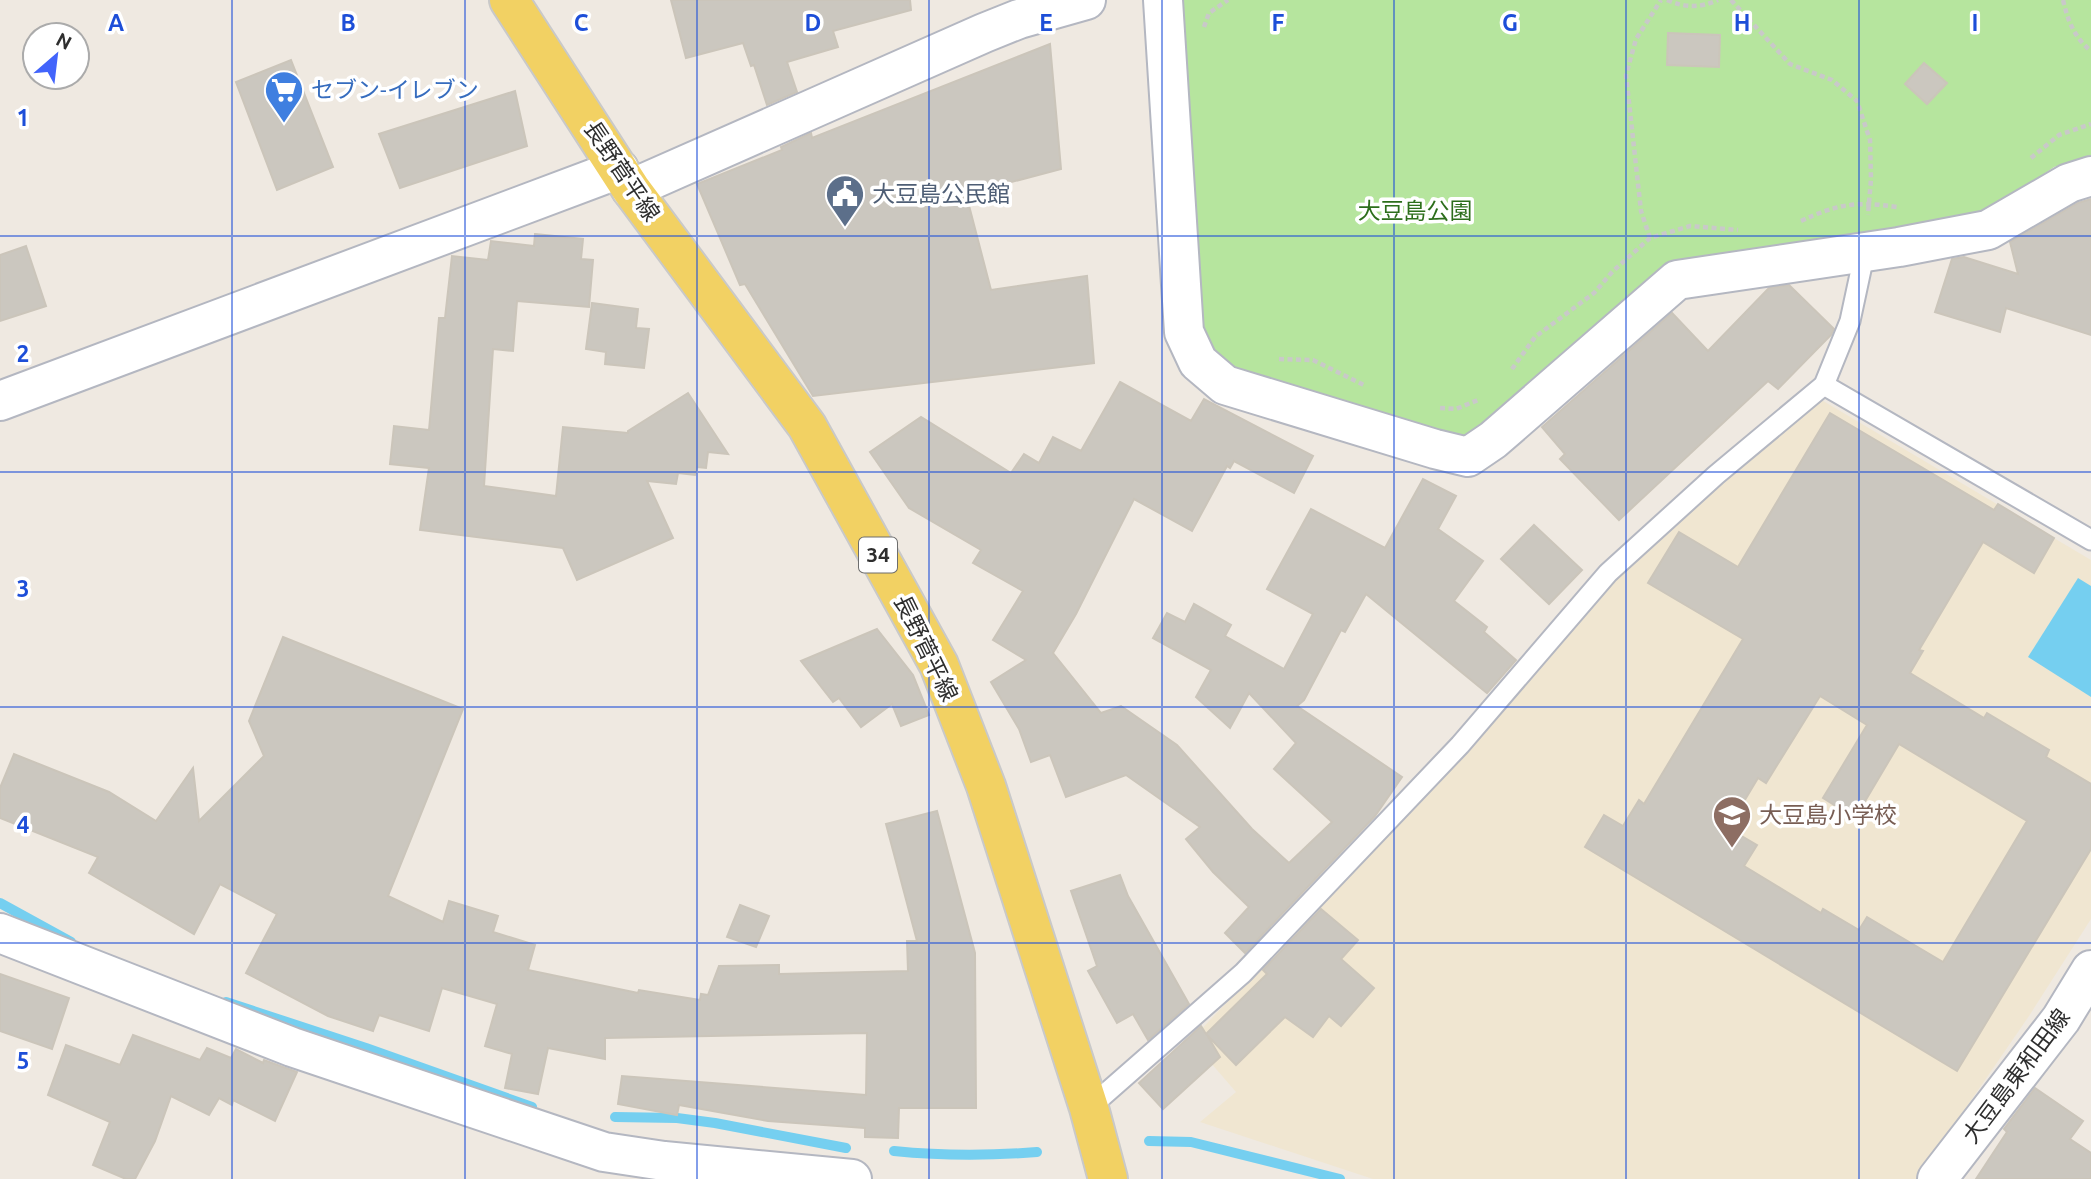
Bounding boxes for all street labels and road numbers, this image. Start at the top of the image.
street label: 長野菅平線 [580,116,665,225]
road number: 34 [859,538,897,572]
street label: 長野菅平線 [890,591,963,705]
street label: 大豆島東和田線 [1957,1004,2074,1148]

